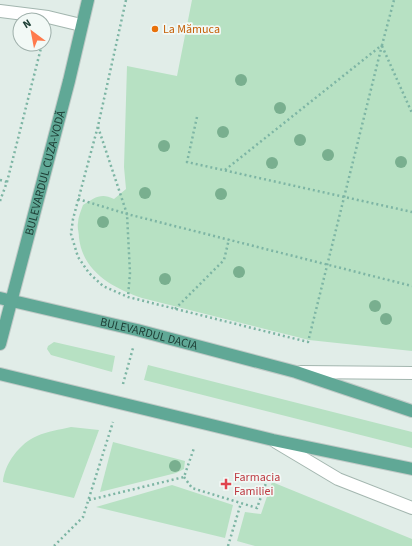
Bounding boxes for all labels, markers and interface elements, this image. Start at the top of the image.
north arrow [12,12,52,52]
text: N [20,16,34,32]
place label: La Mămuca [163,21,220,38]
marker: La Mămuca [150,24,160,34]
street label: BULEVARDUL CUZA-VODĂ [20,108,70,237]
street label: BULEVARDUL DACIA [98,313,200,354]
place label: Farmacia Familiei [234,469,280,500]
marker: Farmacia Familiei [221,479,231,489]

